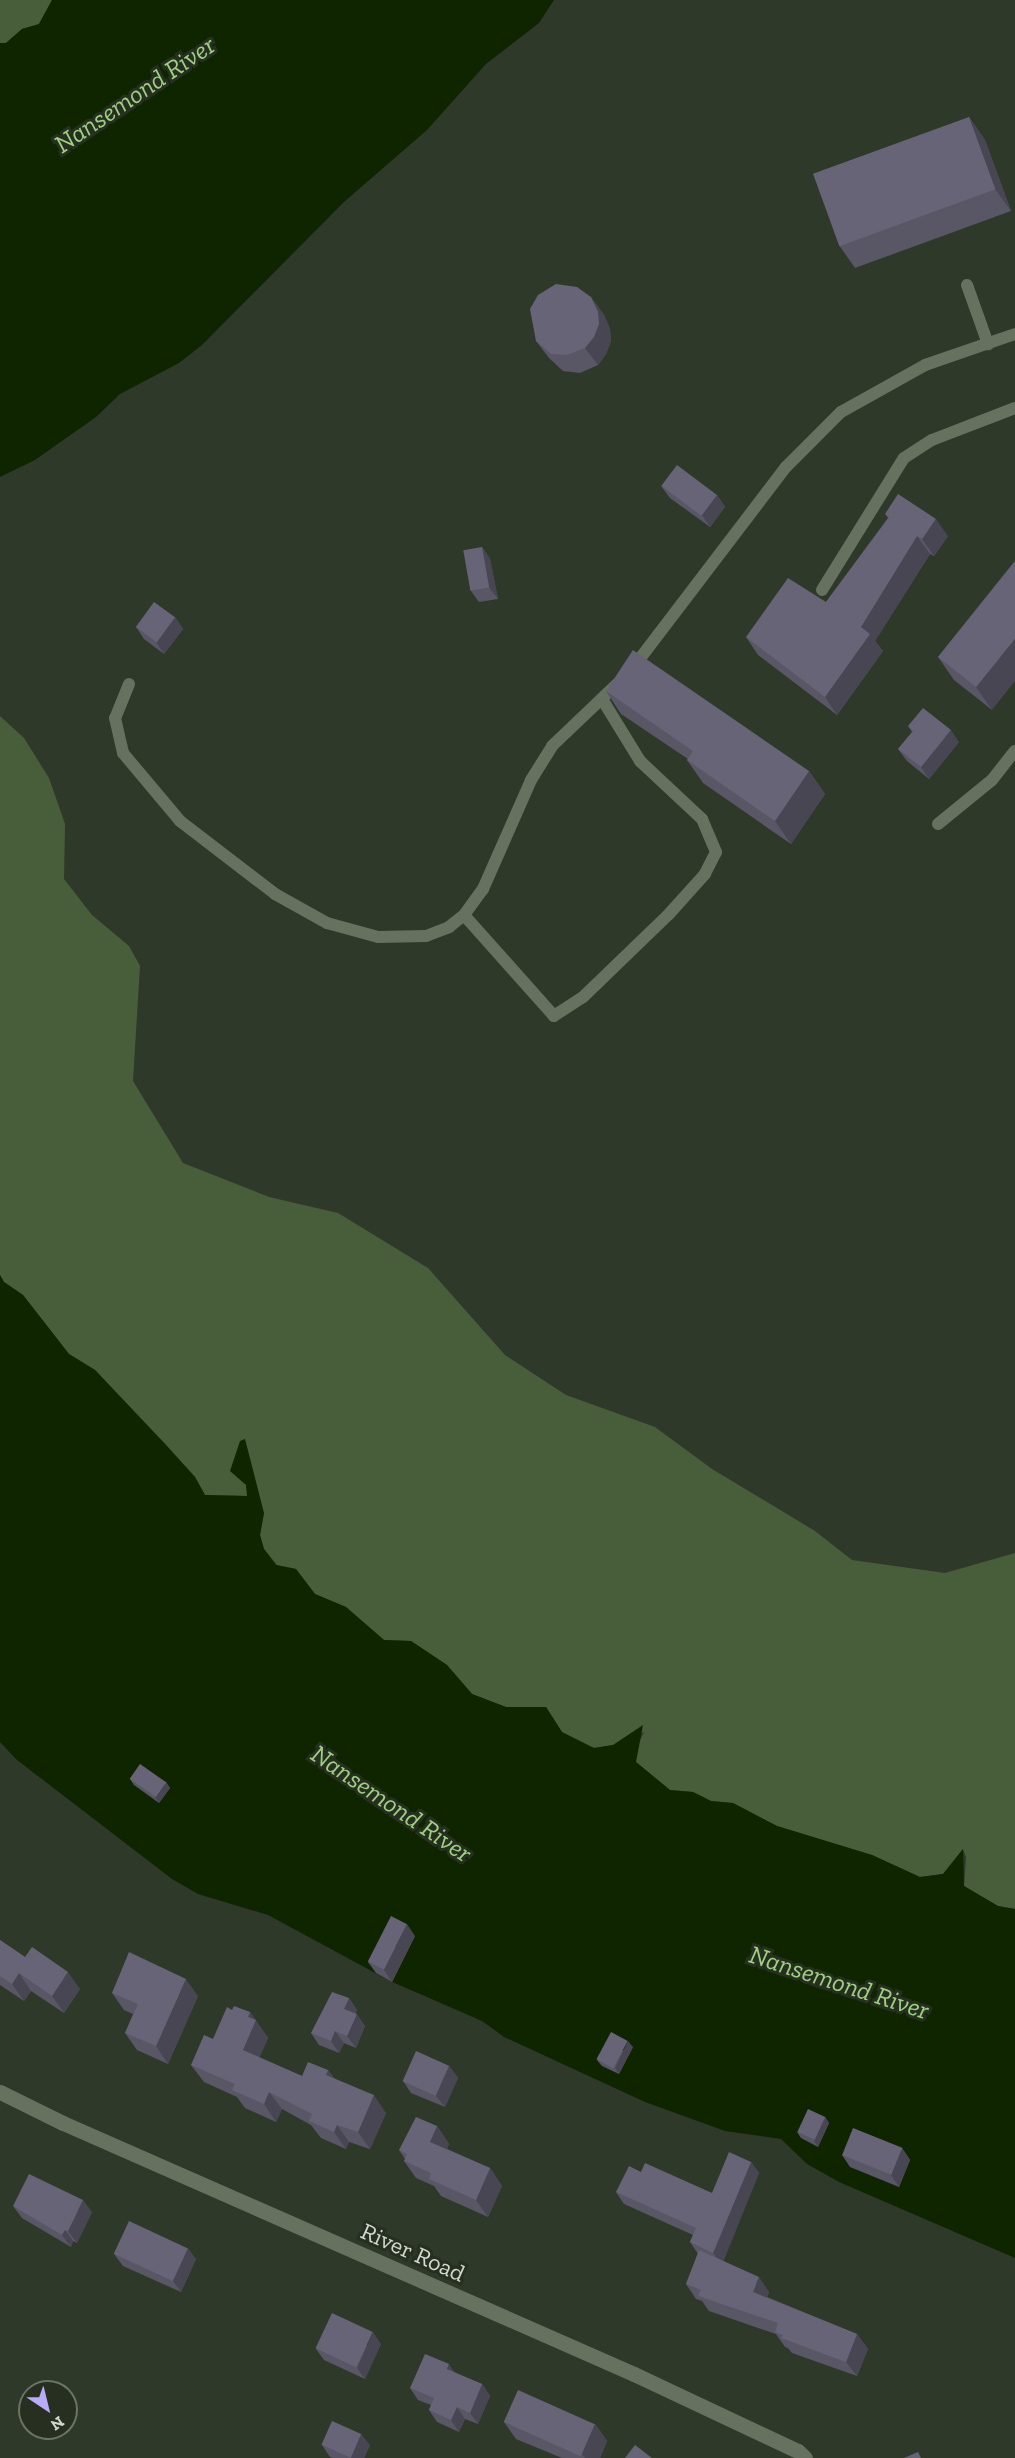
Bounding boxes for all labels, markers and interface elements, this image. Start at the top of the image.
water label: Nansemond River [49,30,221,160]
water label: Nansemond River [305,1739,477,1869]
water label: Nansemond River [745,1939,933,2027]
street label: River Road [356,2216,470,2288]
north arrow [18,2380,78,2440]
text: N [47,2412,68,2435]

